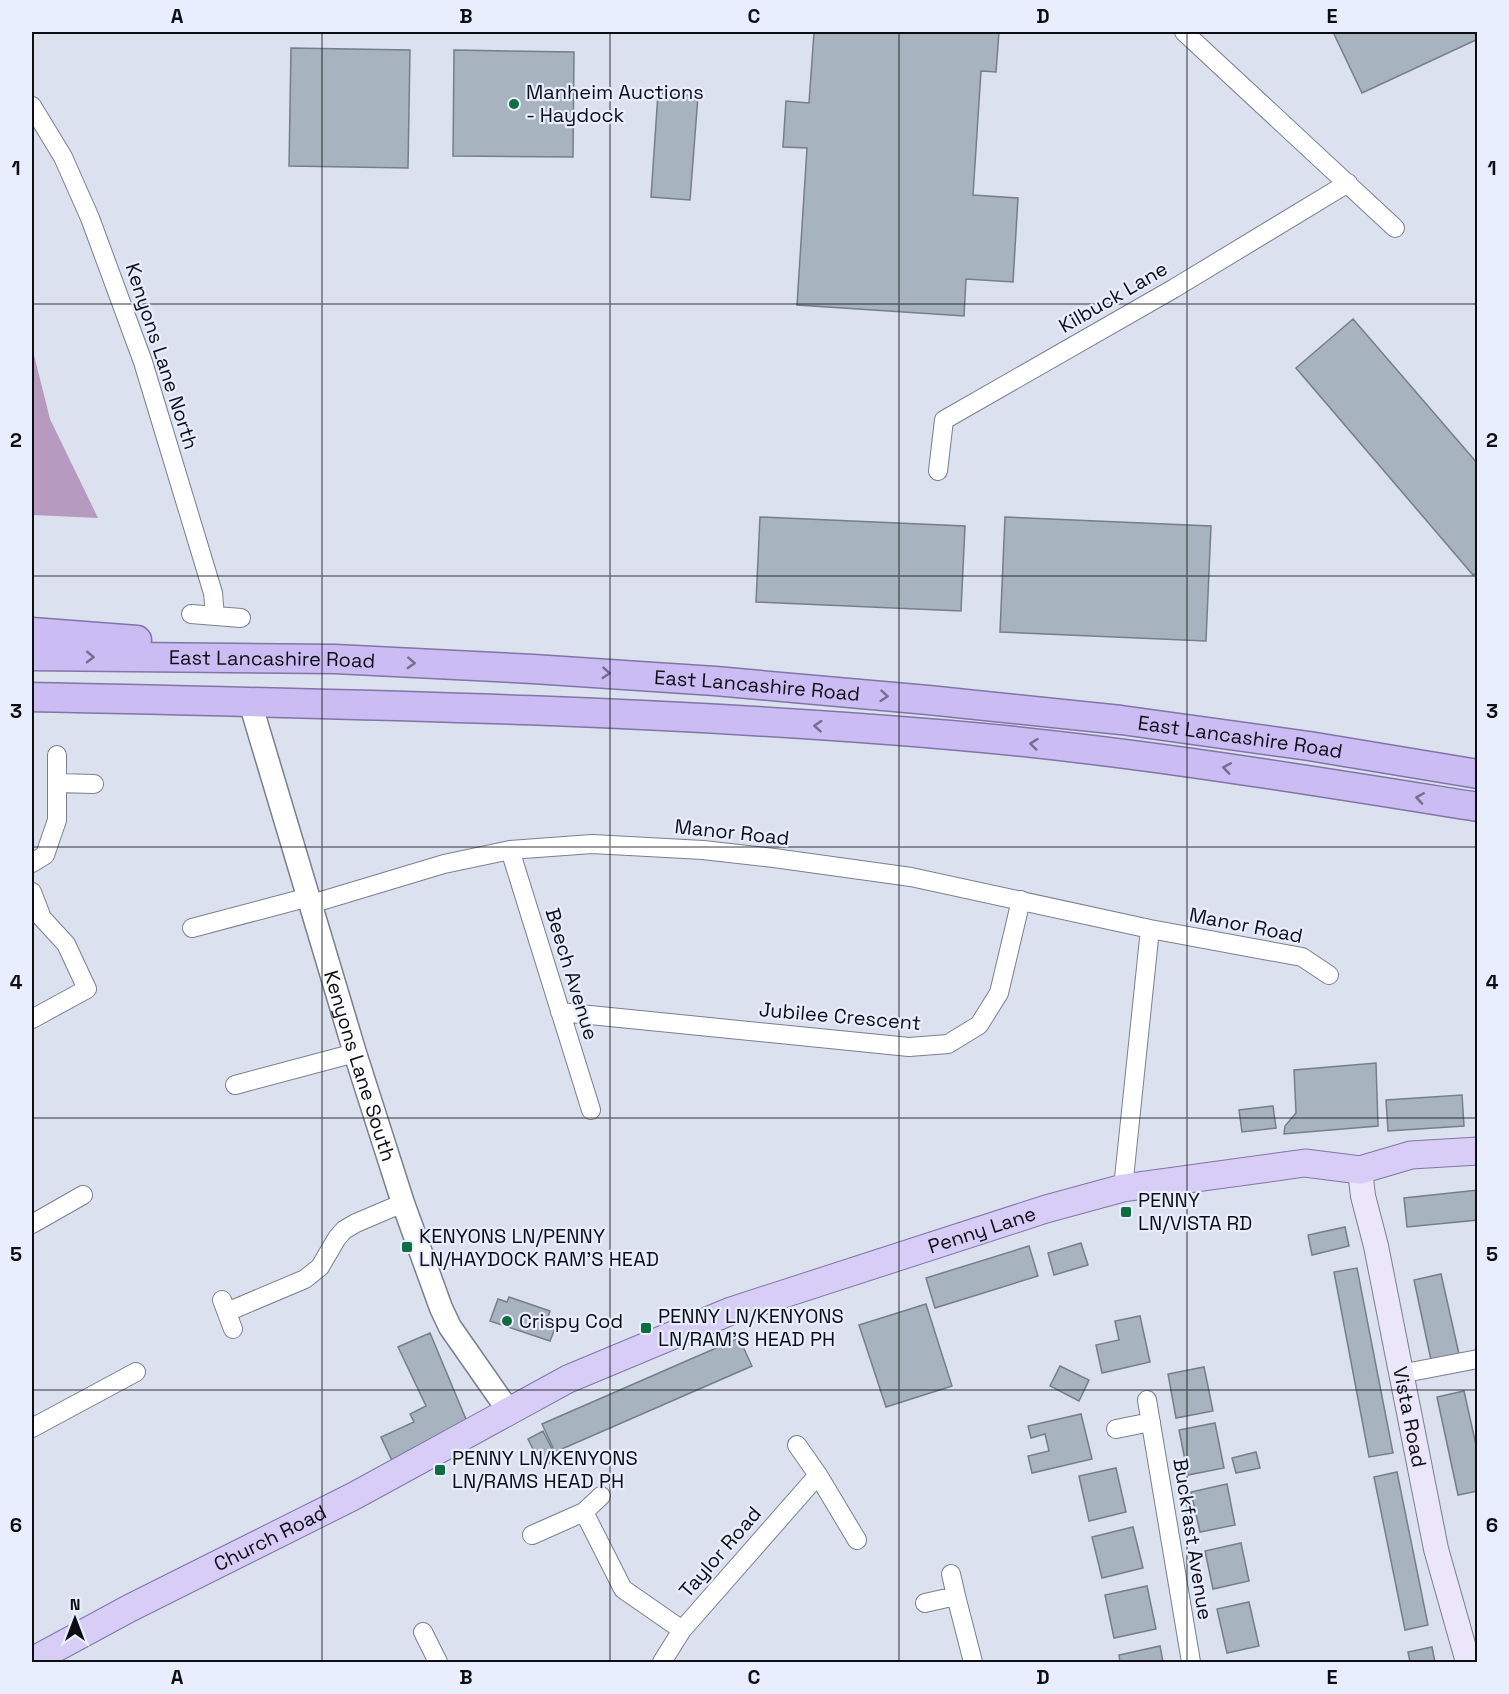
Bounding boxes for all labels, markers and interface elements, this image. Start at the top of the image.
text: A [171,3,184,29]
text: B [459,3,473,29]
text: C [748,3,761,29]
text: D [1036,3,1050,29]
text: E [1326,3,1338,29]
place label: Manheim Auctions - Haydock [526,79,704,128]
marker: Manheim Auctions - Haydock [507,97,521,111]
text: 1 [11,155,21,181]
text: 1 [1487,155,1497,181]
street label: Kilbuck Lane [1054,255,1172,339]
street label: Kenyons Lane North [120,259,204,453]
text: 2 [10,427,22,453]
text: 2 [1486,427,1498,453]
street label: East Lancashire Road [169,644,376,674]
one-way arrow [85,650,94,663]
one-way arrow [406,656,415,669]
street label: East Lancashire Road [653,664,861,707]
one-way arrow [601,667,610,680]
one-way arrow [879,689,888,702]
text: 3 [10,698,22,724]
text: 3 [1486,698,1498,724]
street label: East Lancashire Road [1136,709,1345,764]
one-way arrow [814,720,823,733]
one-way arrow [1029,738,1038,751]
one-way arrow [1222,763,1232,775]
one-way arrow [1415,792,1425,805]
street label: Manor Road [673,813,791,851]
street label: Manor Road [1187,901,1305,949]
street label: Beech Avenue [540,905,604,1043]
street label: Kenyons Lane South [318,967,402,1164]
text: 4 [10,969,23,995]
text: 4 [1486,969,1499,995]
street label: Jubilee Crescent [758,996,922,1036]
place label: PENNY LN/VISTA RD [1138,1187,1252,1236]
street label: Penny Lane [925,1200,1039,1259]
marker: PENNY LN/VISTA RD [1119,1205,1133,1219]
place label: KENYONS LN/PENNY LN/HAYDOCK RAM'S HEAD [419,1223,659,1272]
marker: KENYONS LN/PENNY LN/HAYDOCK RAM'S HEAD [400,1240,414,1254]
text: 5 [10,1241,22,1267]
text: 5 [1486,1241,1498,1267]
place label: PENNY LN/KENYONS LN/RAM'S HEAD PH [658,1303,844,1352]
place label: Crispy Cod [519,1308,623,1334]
marker: Crispy Cod [500,1314,514,1328]
marker: PENNY LN/KENYONS LN/RAM'S HEAD PH [639,1321,653,1335]
street label: Vista Road [1387,1364,1433,1470]
place label: PENNY LN/KENYONS LN/RAMS HEAD PH [452,1445,638,1494]
street label: Buckfast Avenue [1167,1456,1219,1622]
marker: PENNY LN/KENYONS LN/RAMS HEAD PH [433,1463,447,1477]
street label: Church Road [209,1499,331,1577]
street label: Taylor Road [673,1501,767,1603]
text: 6 [10,1512,22,1538]
text: 6 [1486,1512,1498,1538]
north arrow [45,1589,105,1649]
text: N [70,1594,80,1615]
text: A [171,1664,184,1690]
text: B [459,1664,473,1690]
text: C [748,1664,761,1690]
text: D [1036,1664,1050,1690]
text: E [1326,1664,1338,1690]

